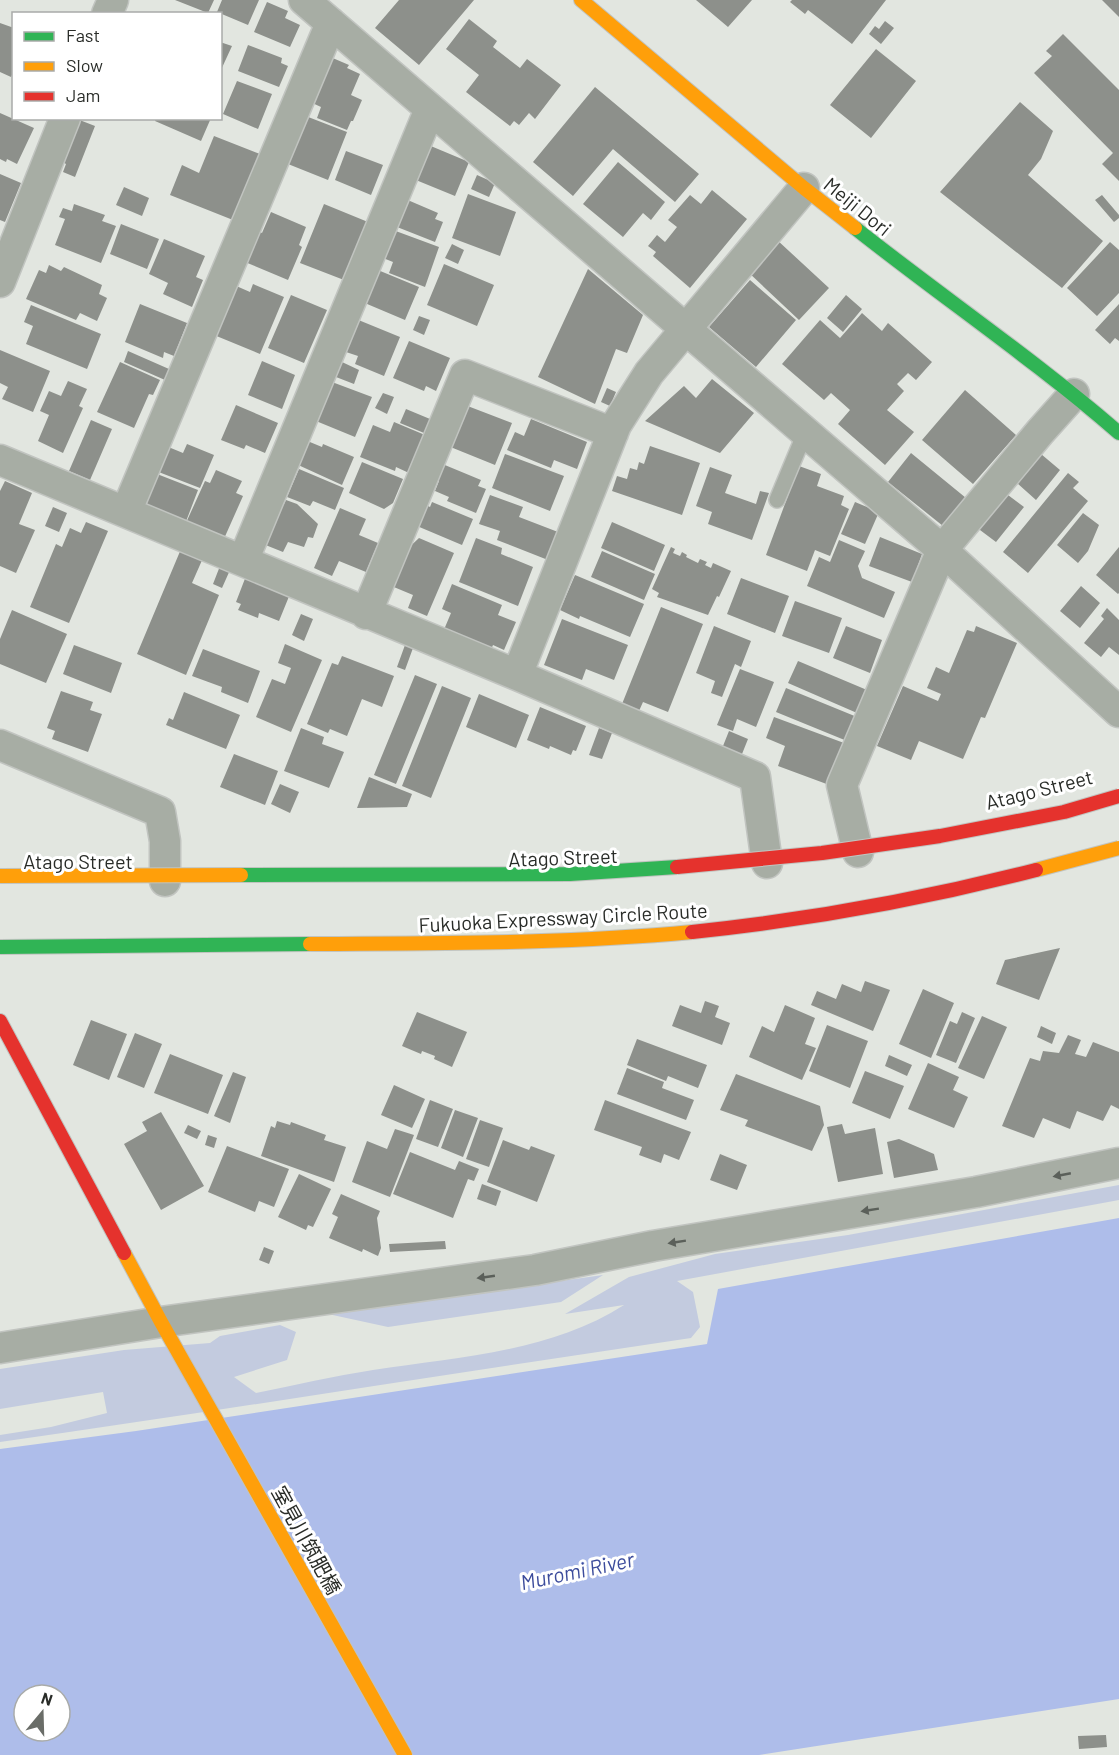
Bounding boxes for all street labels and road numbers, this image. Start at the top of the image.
street label: Meiji Dori [819,172,897,240]
street label: Atago Street [983,764,1095,814]
street label: Atago Street [508,843,618,871]
street label: Atago Street [23,849,133,873]
street label: Fukuoka Expressway Circle Route [418,897,708,937]
street label: 室見川筑肥橋 [267,1482,347,1598]

